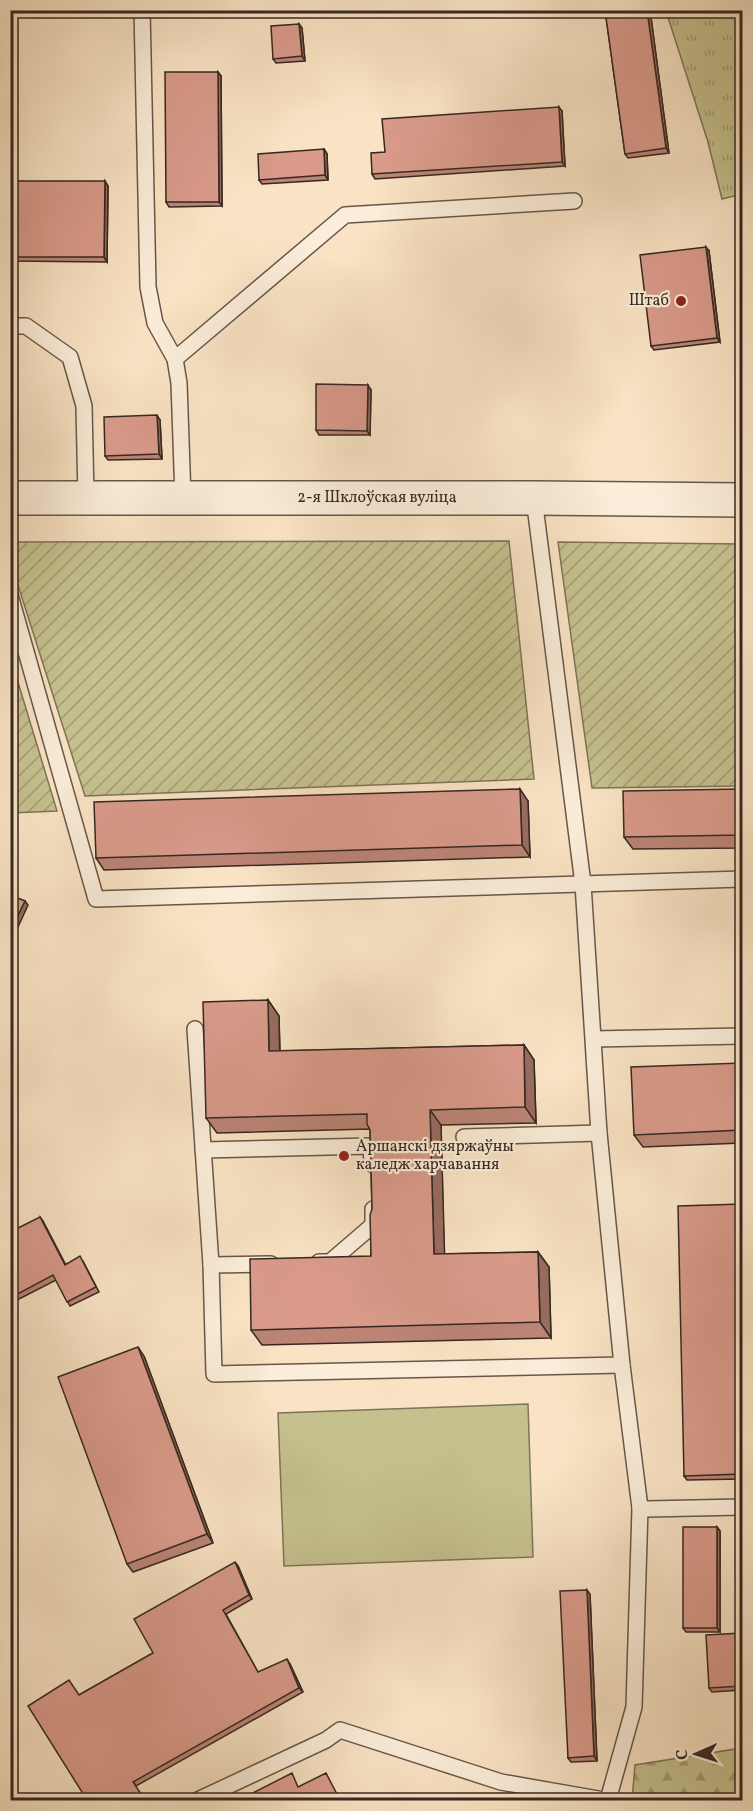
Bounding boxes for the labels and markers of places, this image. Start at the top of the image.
place label: Штаб [629,290,669,312]
marker: Штаб [674,294,688,308]
place label: Аршанскі дзяржаўны каледж харчавання [356,1136,514,1176]
marker: Аршанскі дзяржаўны каледж харчавання [337,1149,351,1163]

